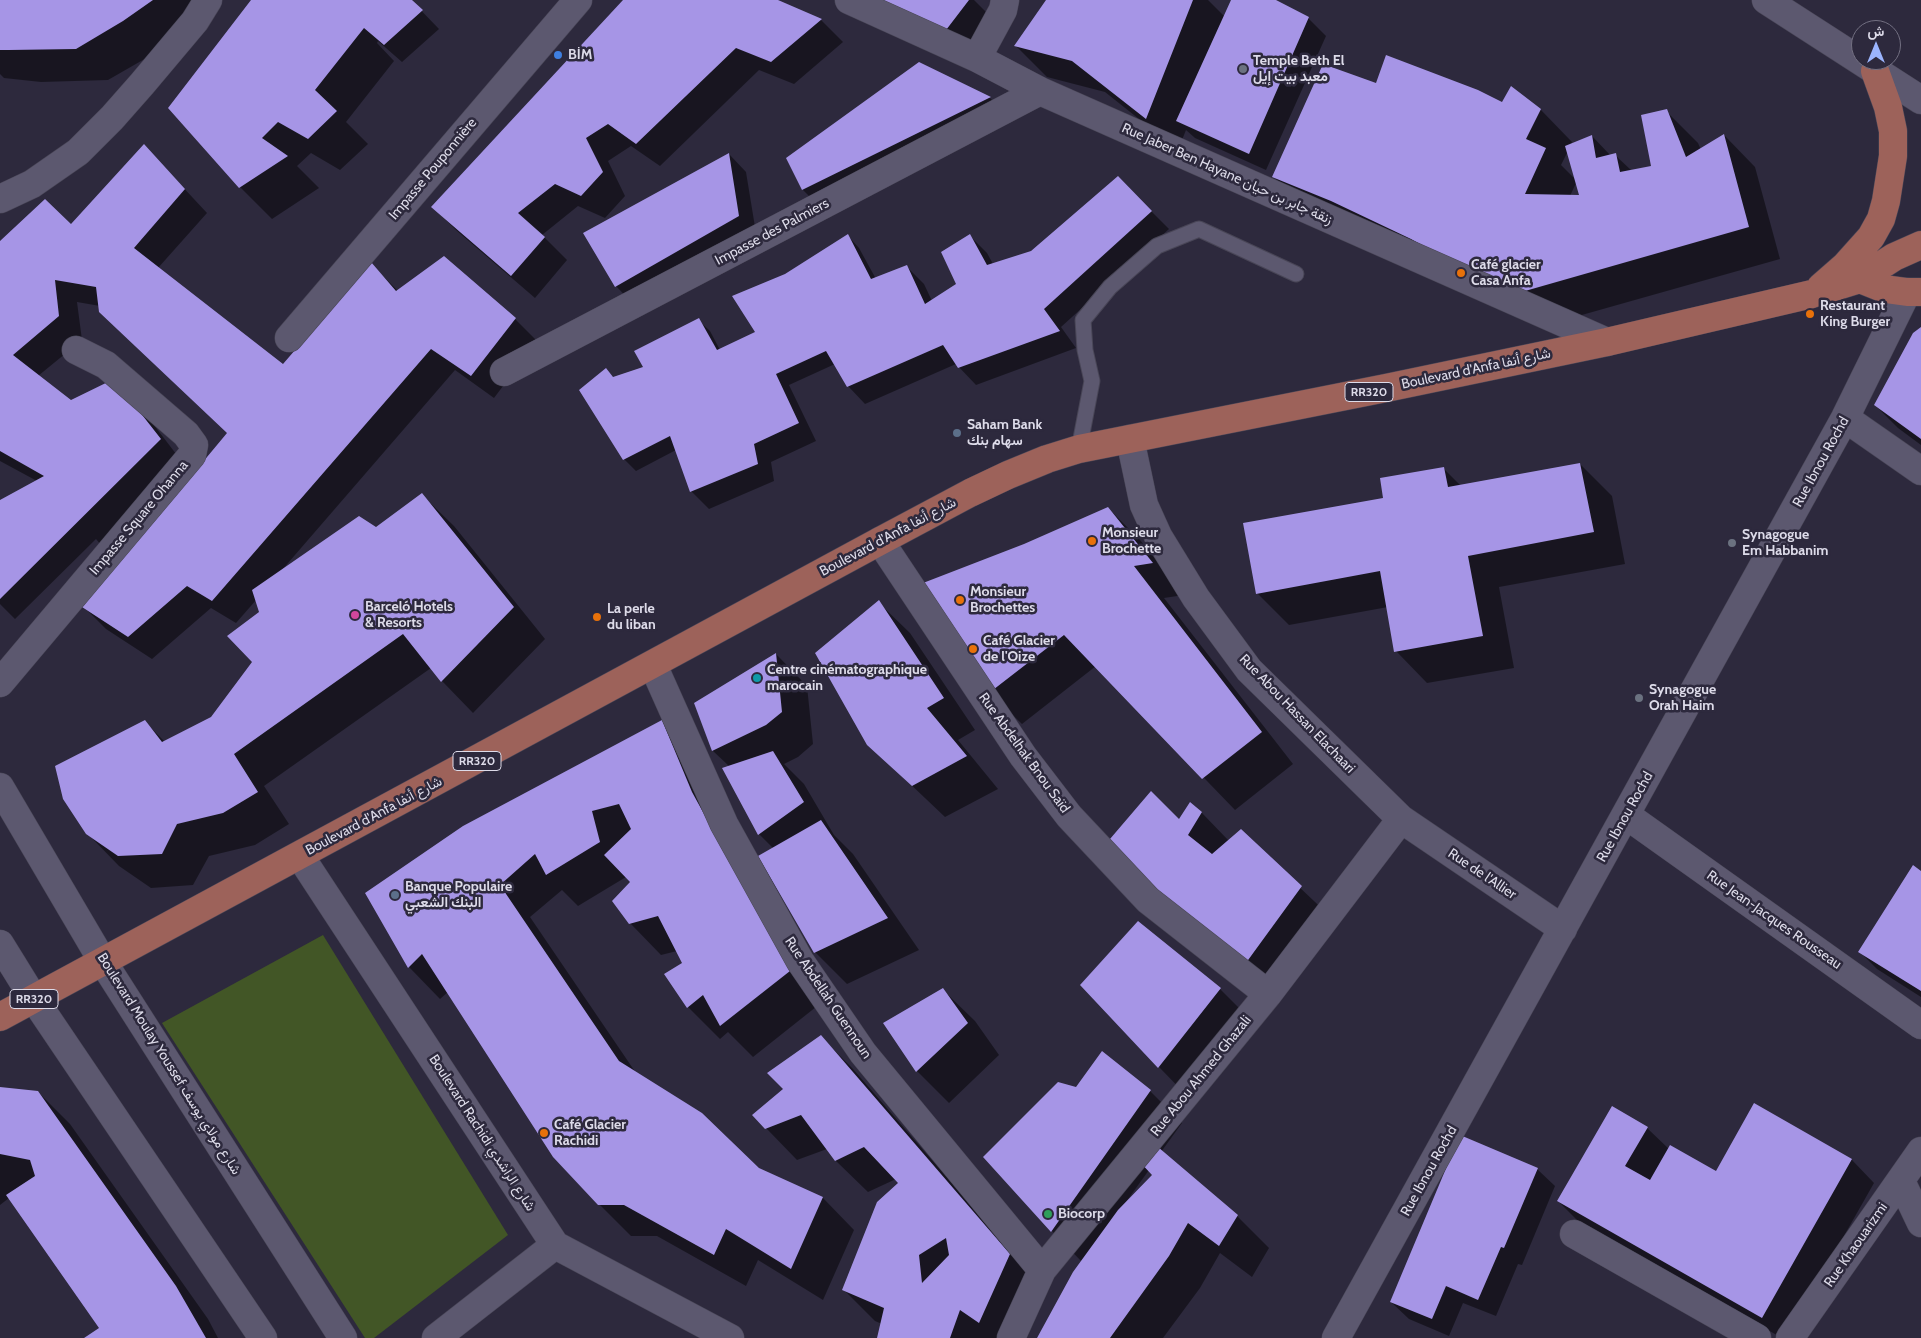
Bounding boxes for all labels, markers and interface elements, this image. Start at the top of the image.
north arrow [1851,20,1901,70]
text: ش [1868,22,1884,40]
place label: BİM [568,47,592,63]
marker: BİM [552,49,564,61]
place label: Temple Beth El معبد بيت إيل [1253,53,1344,85]
marker: Temple Beth El معبد بيت إيل [1237,63,1249,75]
street label: Impasse Pouponnière [386,115,480,223]
street label: Rue Jaber Ben Hayane زنقة جابر بن حيان [1119,120,1335,228]
street label: Impasse des Palmiers [712,195,832,269]
place label: Café glacier Casa Anfa [1471,257,1541,290]
marker: Café glacier Casa Anfa [1455,267,1467,279]
place label: Restaurant King Burger [1820,298,1890,331]
marker: Restaurant King Burger [1804,308,1816,320]
street label: Boulevard d'Anfa شارع أنفا [1400,345,1552,393]
road number: RR320 [1345,382,1393,402]
street label: Rue Ibnou Rochd [1789,414,1853,510]
place label: Saham Bank سهام بنك [967,417,1042,450]
marker: Saham Bank سهام بنك [951,427,963,439]
street label: Impasse Square Ohanna [86,457,192,579]
street label: Boulevard d'Anfa شارع أنفا [817,494,959,580]
place label: Monsieur Brochette [1102,525,1161,558]
place label: Synagogue Em Habbanim [1742,527,1828,560]
marker: Monsieur Brochette [1086,535,1098,547]
marker: Synagogue Em Habbanim [1726,537,1738,549]
place label: Monsieur Brochettes [970,584,1035,616]
marker: Monsieur Brochettes [954,594,966,606]
place label: Barceló Hotels & Resorts [365,599,453,632]
place label: La perle du liban [607,601,656,634]
marker: Barceló Hotels & Resorts [349,609,361,621]
marker: La perle du liban [591,611,603,623]
place label: Café Glacier de l'Oize [983,633,1055,666]
marker: Café Glacier de l'Oize [967,643,979,655]
street label: Rue Abou Hassan Elachaari [1236,651,1358,777]
place label: Centre cinématographique marocain [767,662,927,694]
marker: Centre cinématographique marocain [751,672,763,684]
place label: Synagogue Orah Haim [1649,682,1716,714]
street label: Rue Abdelhak Bnou Saïd [975,690,1073,816]
marker: Synagogue Orah Haim [1633,692,1645,704]
road number: RR320 [453,751,501,770]
street label: Rue Ibnou Rochd [1593,769,1657,865]
street label: Boulevard d'Anfa شارع أنفا [303,773,445,859]
street label: Rue de l'Allier [1445,845,1519,903]
street label: Rue Jean-Jacques Rousseau [1703,867,1845,973]
place label: Banque Populaire البنك الشعبي [405,879,512,912]
marker: Banque Populaire البنك الشعبي [389,889,401,901]
street label: Rue Abdellah Guennoun [781,934,875,1062]
street label: Boulevard Moulay Youssef شارع مولاي يوسف [93,950,245,1178]
road number: RR320 [10,990,58,1009]
street label: Rue Abou Ahmed Ghazali [1147,1012,1255,1140]
street label: Boulevard Rachidi شارع الراشدي [425,1052,539,1214]
place label: Café Glacier Rachidi [554,1117,626,1150]
street label: Rue Ibnou Rochd [1397,1123,1461,1219]
marker: Café Glacier Rachidi [538,1127,550,1139]
street label: Rue Khaouarizmi [1821,1200,1891,1290]
place label: Biocorp [1058,1206,1105,1222]
marker: Biocorp [1042,1208,1054,1220]

